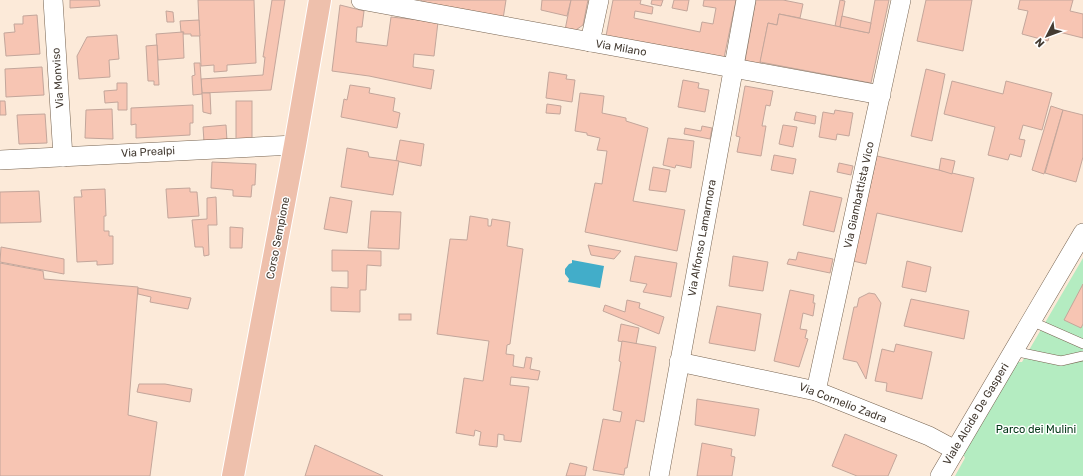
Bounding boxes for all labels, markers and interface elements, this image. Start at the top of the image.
north arrow [1027,16,1067,56]
text: N [1032,35,1047,50]
street label: Via Milano [594,37,648,59]
street label: Via Monviso [49,47,67,109]
street label: Via Giambattista Vico [841,140,877,250]
street label: Via Prealpi [121,144,175,160]
street label: Via Alfonso Lamarmora [685,178,719,298]
street label: Corso Sempione [264,196,292,280]
street label: Viale Alcide De Gasperi [940,361,1012,467]
street label: Via Cornelio Zadra [797,380,889,426]
park label: Parco dei Mulini [996,423,1076,436]

